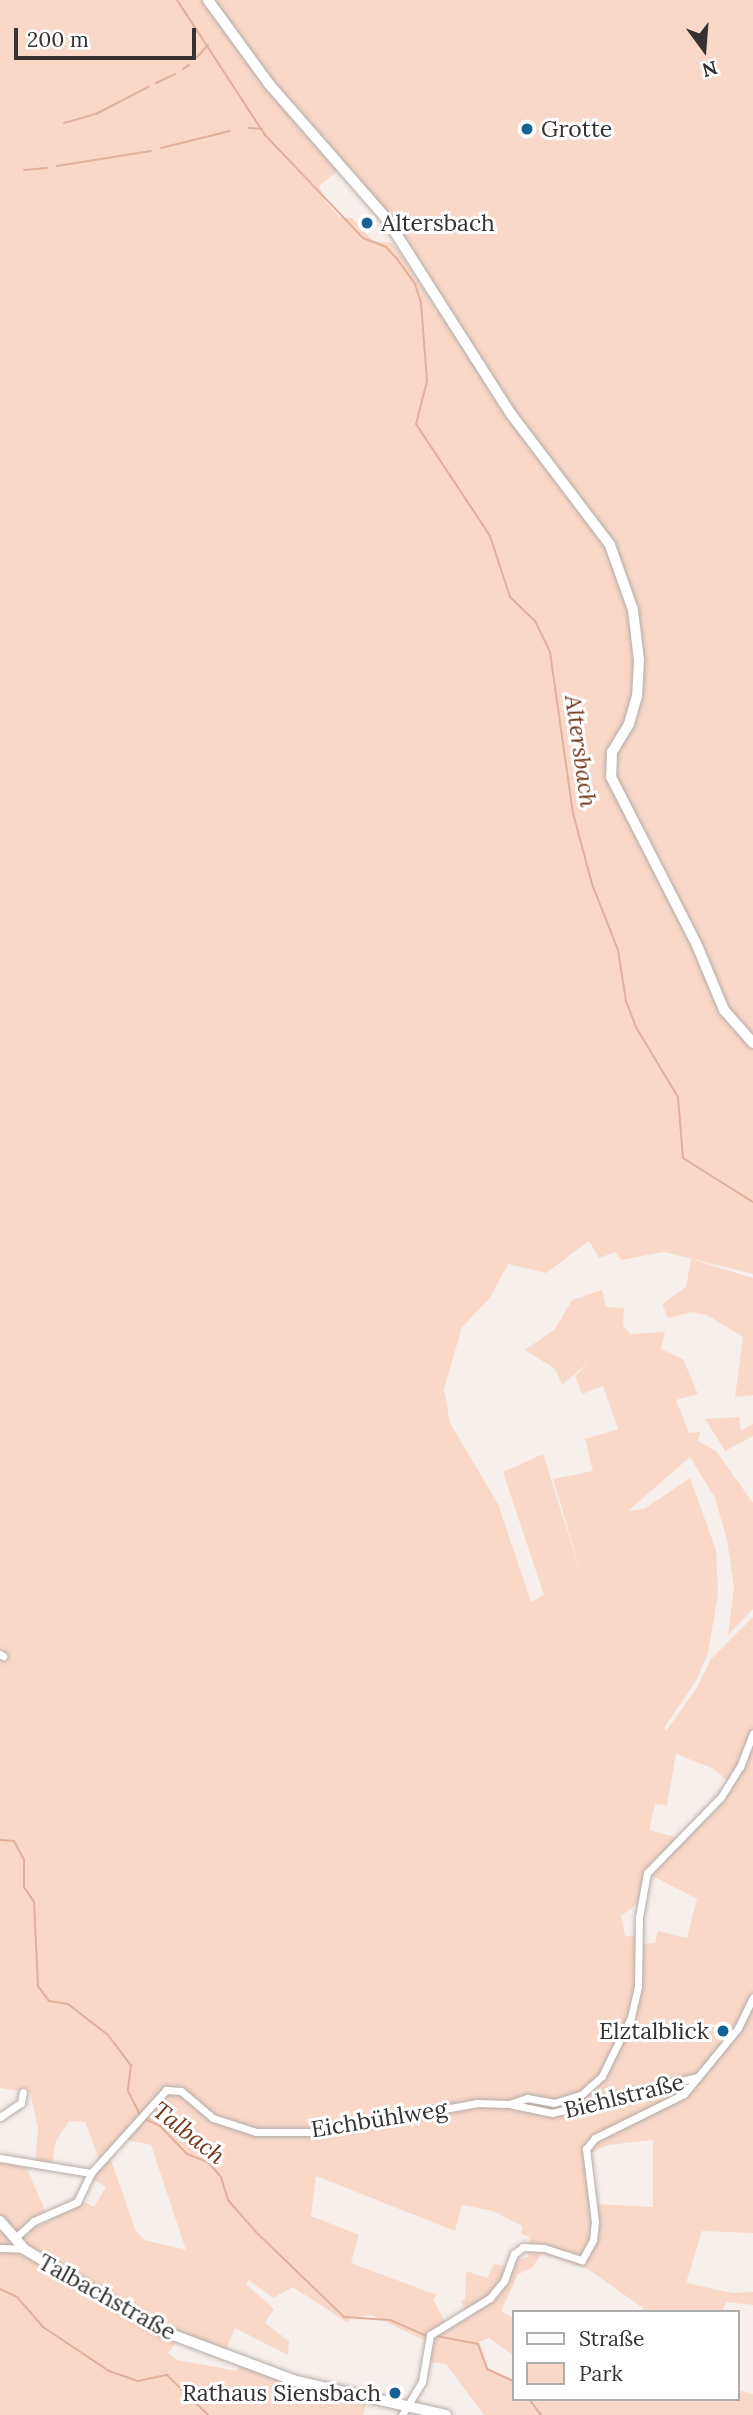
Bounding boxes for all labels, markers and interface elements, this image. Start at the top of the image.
scale bar [18,14,200,58]
north arrow [669,14,739,84]
text: 200 m [27,26,89,53]
text: N [699,56,720,83]
place label: Grotte [541,115,612,143]
marker: Grotte [519,121,535,137]
place label: Altersbach [381,209,495,237]
marker: Altersbach [359,215,375,231]
water label: Altersbach [559,693,603,809]
place label: Elztalblick [599,2017,709,2045]
marker: Elztalblick [715,2023,731,2039]
street label: Biehlstraße [561,2068,687,2124]
street label: Eichbühlweg [309,2095,449,2143]
water label: Talbach [147,2096,231,2170]
street label: Talbachstraße [33,2248,181,2346]
legend [512,2310,739,2401]
text: Straße [579,2325,644,2352]
text: Park [579,2360,623,2387]
place label: Rathaus Siensbach [182,2379,381,2407]
marker: Rathaus Siensbach [387,2385,403,2401]

